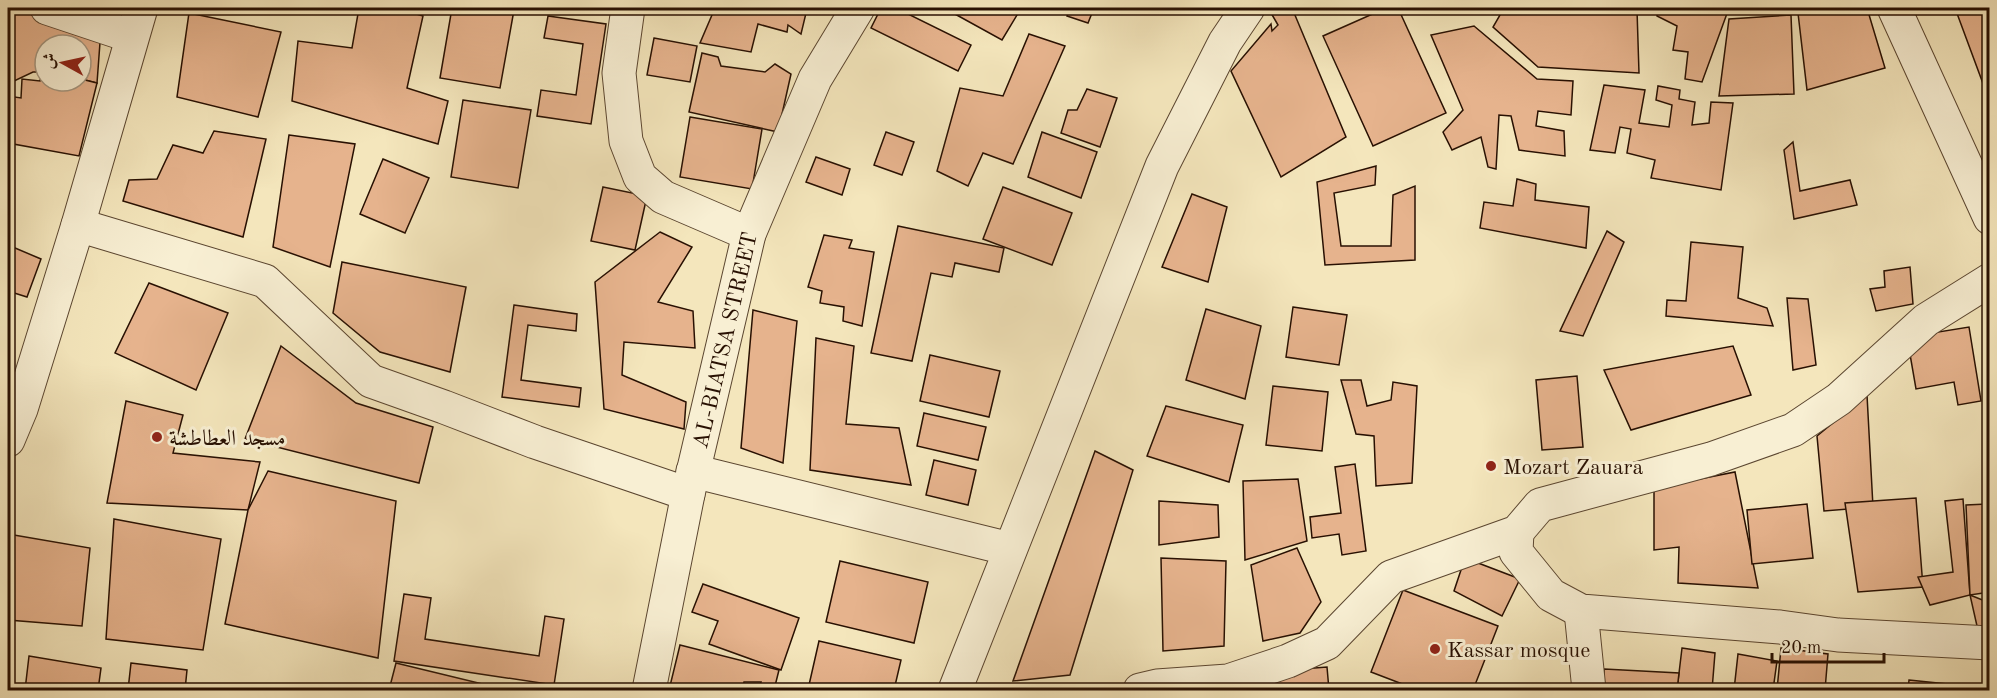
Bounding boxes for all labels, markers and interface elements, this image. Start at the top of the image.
north arrow [33,33,93,93]
text: ش [41,52,59,70]
street label: AL-BIATSA STREET [690,230,762,451]
place label: مسجد العطاطشة [169,428,285,450]
marker: مسجد العطاطشة [150,430,164,444]
place label: Mozart Zauara [1503,457,1644,479]
marker: Mozart Zauara [1484,459,1498,473]
scale bar [1772,626,1884,664]
text: 20 m [1781,639,1821,657]
place label: Kassar mosque [1447,640,1591,662]
marker: Kassar mosque [1428,642,1442,656]

